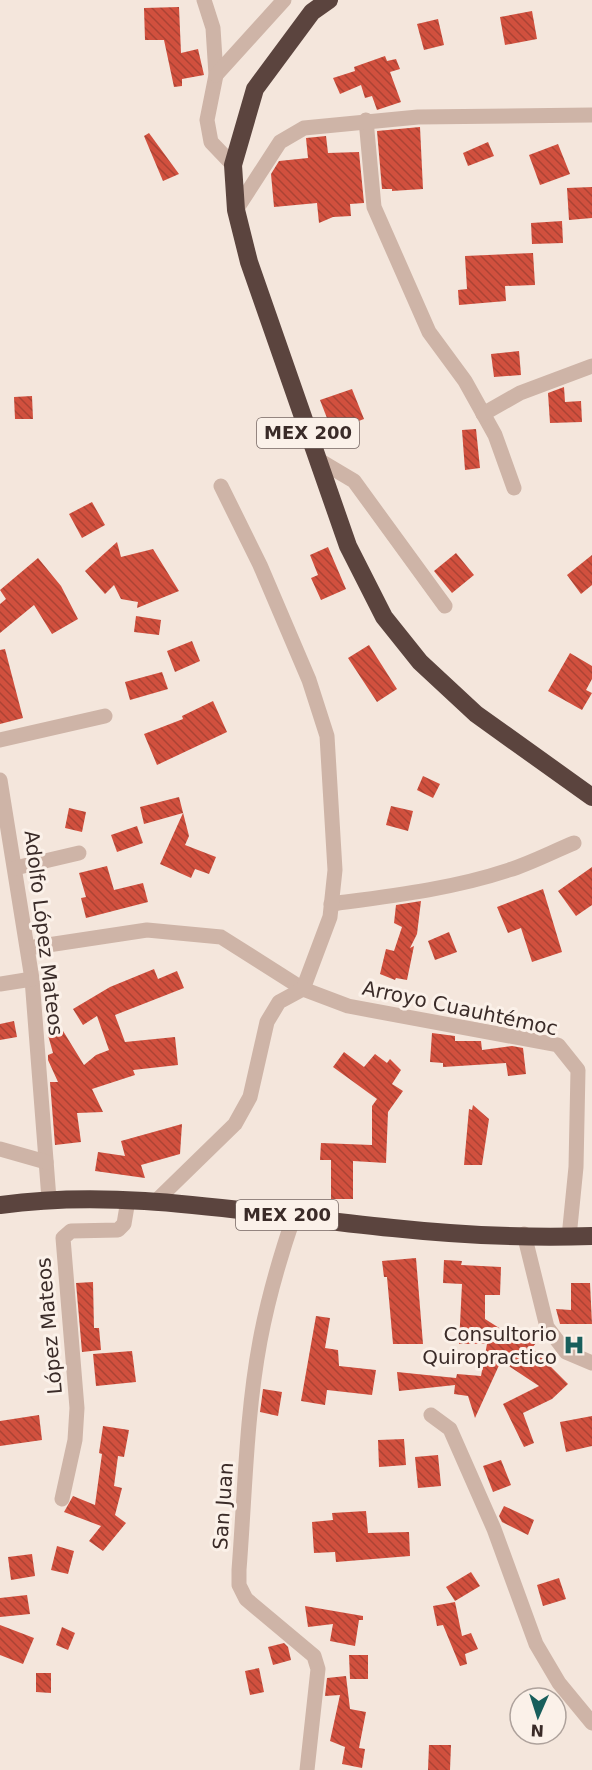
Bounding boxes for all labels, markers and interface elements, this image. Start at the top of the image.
road number: MEX 200 [257,418,359,448]
street label: Adolfo López Mateos [19,829,69,1037]
street label: Arroyo Cuauhtémoc [360,976,560,1040]
road number: MEX 200 [236,1200,338,1230]
street label: López Mateos [31,1257,67,1395]
place label: Consultorio Quiropractico [422,1322,557,1369]
hospital icon: Consultorio Quiropractico [562,1333,586,1357]
street label: San Juan [208,1462,238,1550]
north arrow [508,1686,568,1746]
text: N [530,1721,544,1740]

